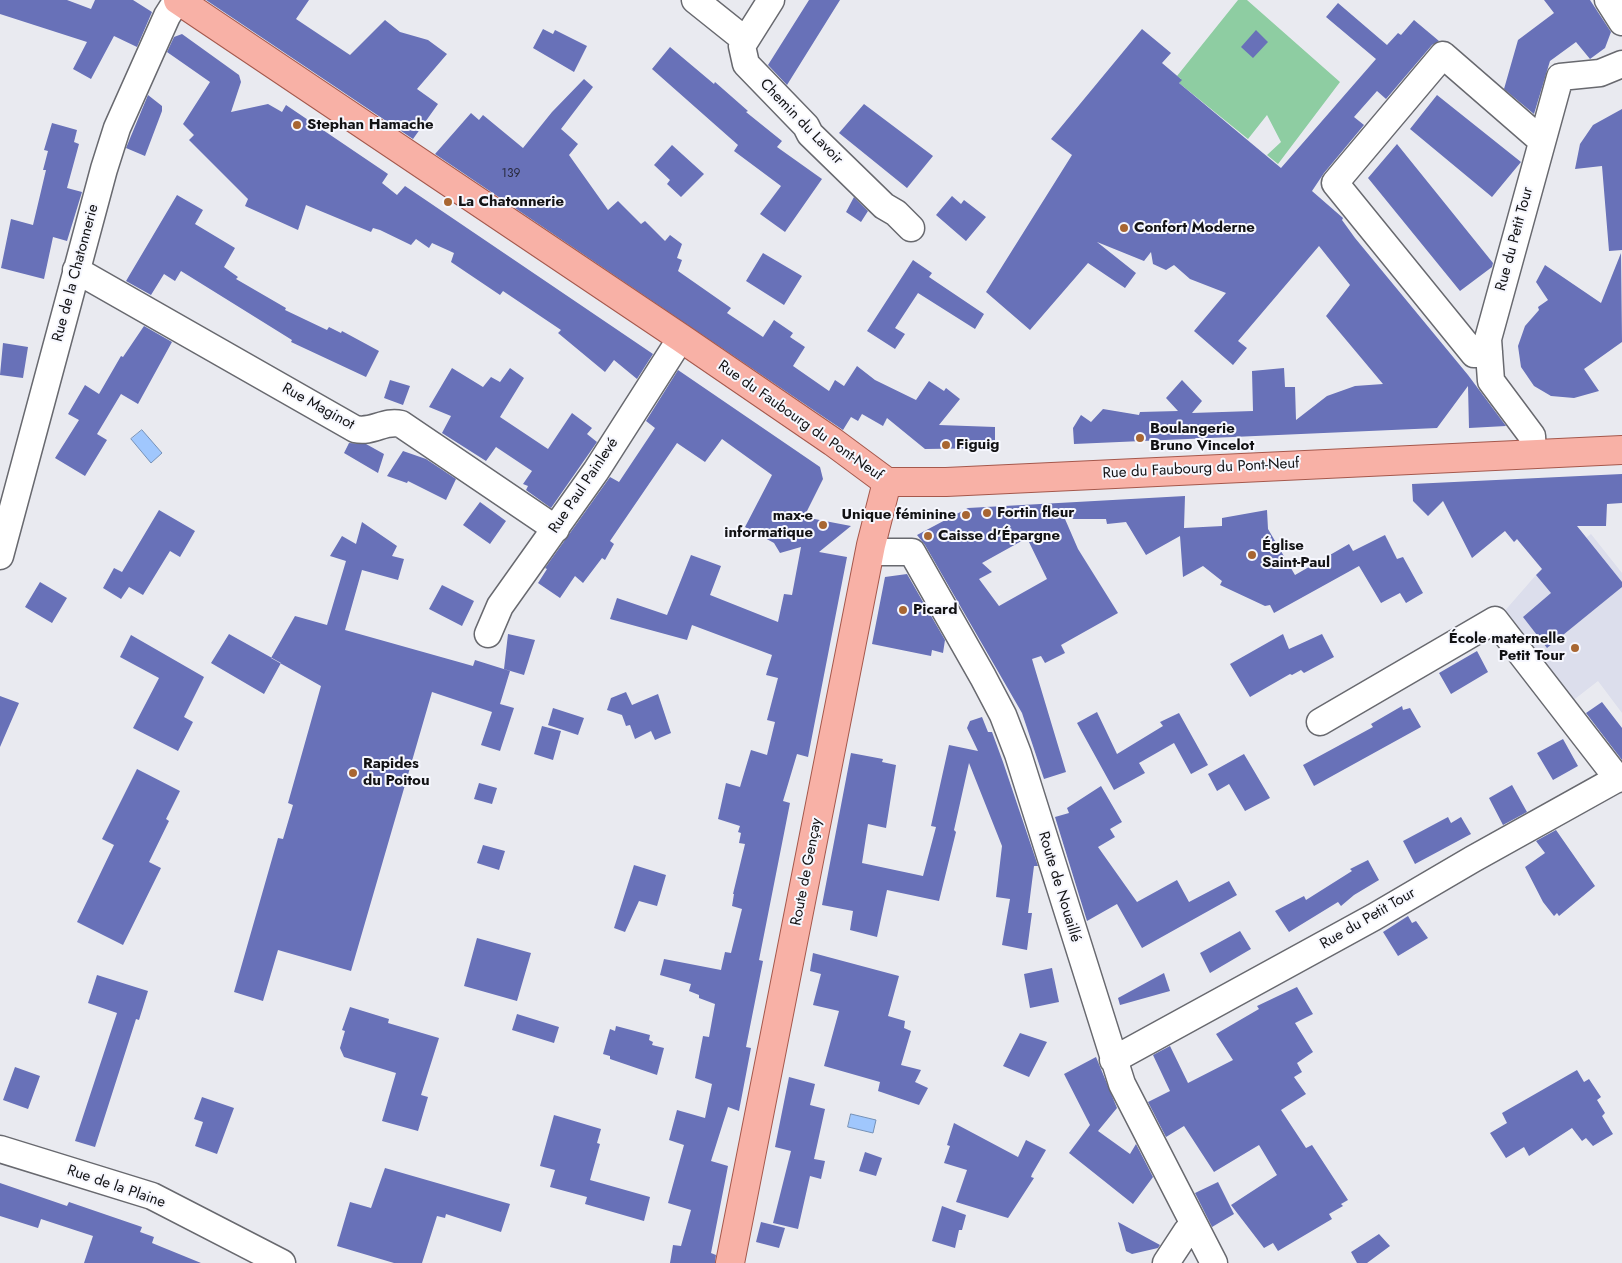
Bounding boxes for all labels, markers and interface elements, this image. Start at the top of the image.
street label: Chemin du Lavoir [756,75,846,169]
place label: Stephan Hamache [307,116,434,134]
marker: Stephan Hamache [291,119,303,131]
house number: 139 [502,167,520,181]
street label: Rue du Petit Tour [1492,185,1538,293]
place label: La Chatonnerie [458,193,564,211]
marker: La Chatonnerie [442,196,454,208]
street label: Rue de la Chatonnerie [49,202,103,344]
place label: Confort Moderne [1134,219,1255,237]
marker: Confort Moderne [1118,222,1130,234]
street label: Rue du Faubourg du Pont-Neuf [714,357,886,485]
street label: Rue Maginot [279,380,357,434]
place label: Boulangerie Bruno Vincelot [1150,420,1254,455]
marker: Boulangerie Bruno Vincelot [1134,432,1146,444]
street label: Rue Paul Painlevé [545,435,623,537]
place label: Figuig [956,436,999,454]
marker: Figuig [940,439,952,451]
street label: Rue du Faubourg du Pont-Neuf [1102,455,1300,483]
place label: Fortin fleur [997,504,1074,522]
place label: Unique féminine [842,506,956,524]
place label: max-e informatique [724,507,813,542]
marker: Fortin fleur [981,507,993,519]
marker: Unique féminine [960,509,972,521]
marker: max-e informatique [817,519,829,531]
place label: Caisse d'Épargne [938,527,1060,545]
marker: Caisse d'Épargne [922,530,934,542]
place label: Église Saint-Paul [1262,537,1330,572]
marker: Église Saint-Paul [1246,549,1258,561]
place label: Picard [913,601,957,619]
marker: Picard [897,604,909,616]
place label: École maternelle Petit Tour [1449,630,1565,665]
marker: École maternelle Petit Tour [1569,642,1581,654]
place label: Rapides du Poitou [363,755,430,790]
marker: Rapides du Poitou [347,767,359,779]
street label: Route de Gençay [788,817,826,927]
street label: Route de Nouaillé [1034,830,1084,944]
street label: Rue du Petit Tour [1317,884,1419,954]
street label: Rue de la Plaine [64,1162,168,1212]

